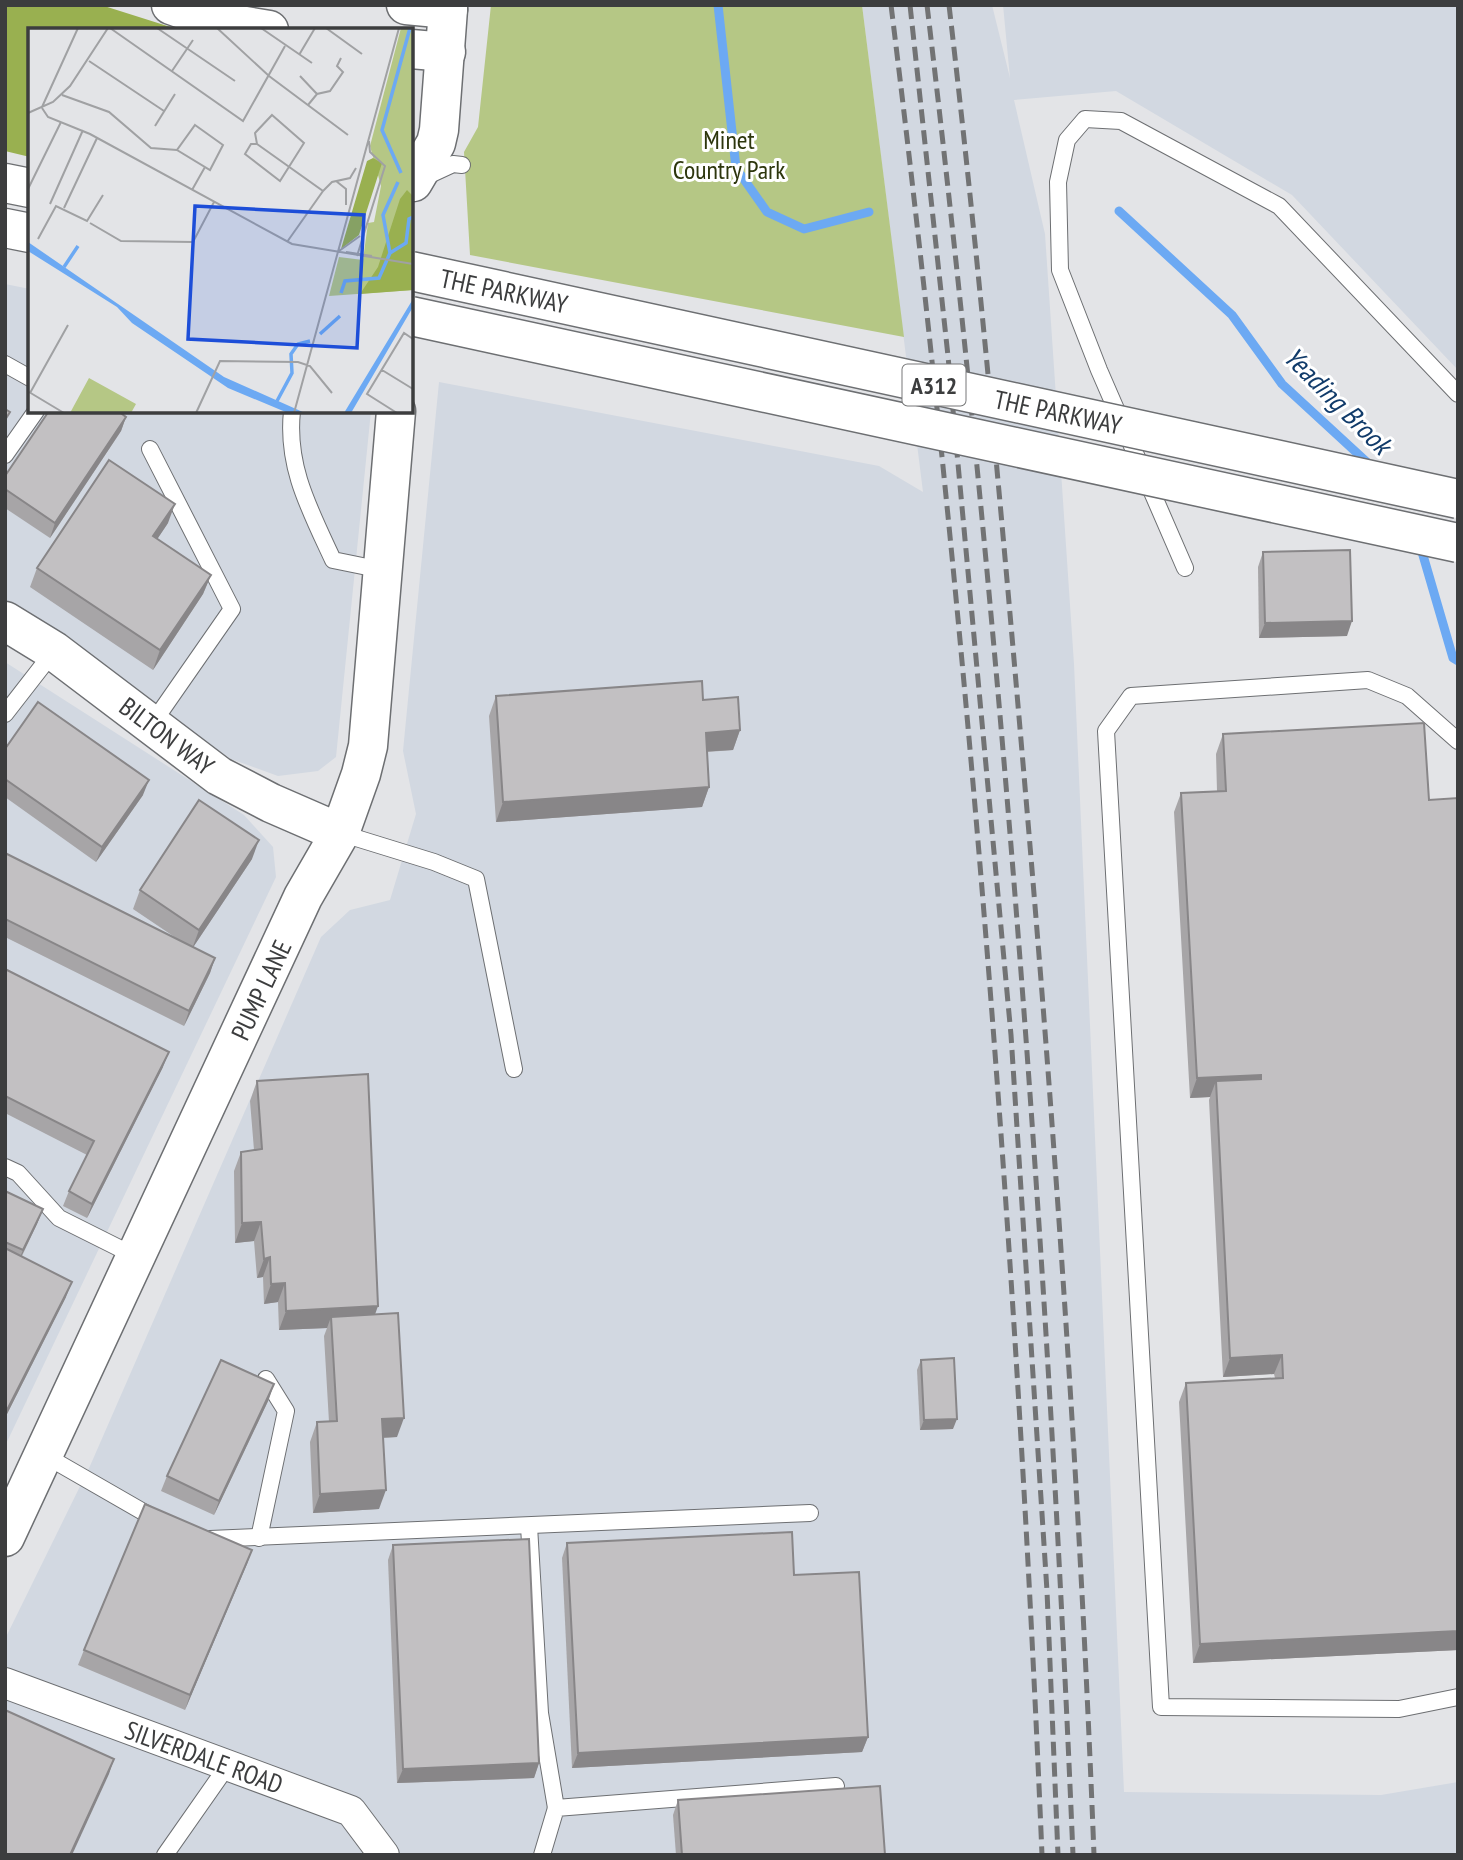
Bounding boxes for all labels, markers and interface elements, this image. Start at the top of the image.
inset map [28,28,413,413]
park label: Minet Country Park [673,123,785,186]
street label: THE PARKWAY [437,261,571,321]
water label: Yeading Brook [1276,338,1402,464]
road number: A312 [902,364,965,406]
street label: THE PARKWAY [991,382,1125,442]
street label: BILTON WAY [113,690,221,782]
street label: PUMP LANE [224,935,298,1045]
street label: SILVERDALE ROAD [120,1713,288,1801]

